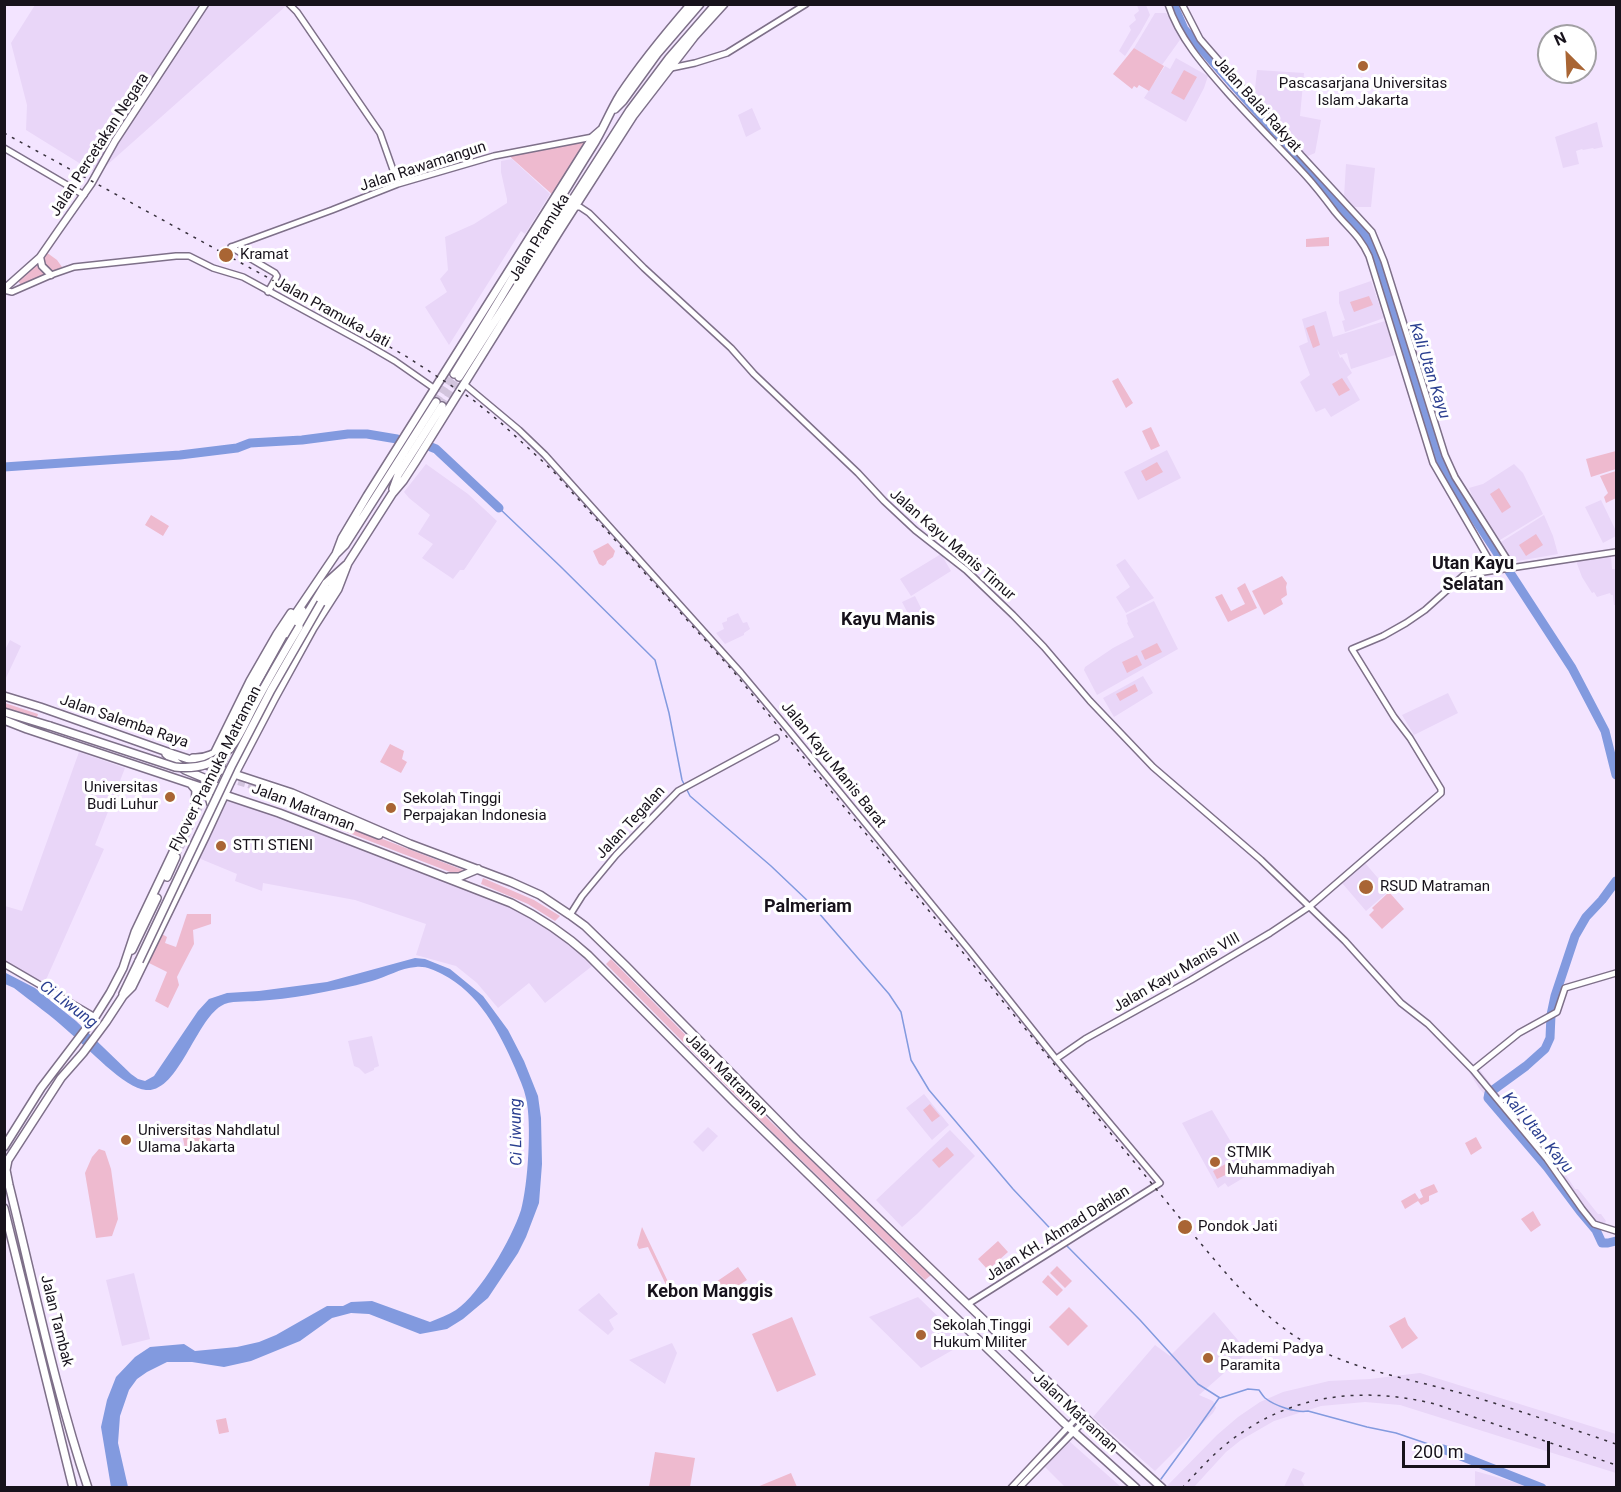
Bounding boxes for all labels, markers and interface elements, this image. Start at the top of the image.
north arrow [1537,24,1597,84]
text: N [1551,28,1569,50]
street label: Jalan Balai Rakyat [1209,54,1305,156]
marker: Pascasarjana Universitas Islam Jakarta [1356,59,1370,73]
street label: Jalan Percetakan Negara [47,70,153,220]
place label: Pascasarjana Universitas Islam Jakarta [1279,75,1447,110]
street label: Jalan Rawamangun [358,138,488,196]
street label: Jalan Pramuka [506,191,574,285]
marker: Kramat [217,246,235,264]
place label: Kramat [240,246,289,264]
street label: Jalan Pramuka Jati [271,274,393,352]
water label: Kali Utan Kayu [1404,321,1454,421]
street label: Jalan Kayu Manis Timur [886,486,1018,604]
district label: Utan Kayu Selatan [1432,553,1514,596]
district label: Kayu Manis [841,609,935,631]
street label: Flyover Pramuka Matraman [166,683,266,855]
street label: Jalan Salemba Raya [57,692,191,752]
street label: Jalan Kayu Manis Barat [777,698,889,832]
place label: Universitas Budi Luhur [84,779,158,814]
street label: Jalan Matraman [249,780,357,836]
street label: Jalan Tegalan [593,783,669,863]
marker: Universitas Budi Luhur [163,790,177,804]
place label: Sekolah Tinggi Perpajakan Indonesia [403,790,547,825]
marker: Sekolah Tinggi Perpajakan Indonesia [384,801,398,815]
place label: STTI STIENI [233,837,313,855]
marker: STTI STIENI [214,839,228,853]
marker: RSUD Matraman [1357,878,1375,896]
place label: RSUD Matraman [1380,878,1490,896]
district label: Palmeriam [764,896,852,918]
street label: Jalan Kayu Manis VIII [1110,929,1244,1017]
water label: Ci Liwung [35,977,101,1033]
street label: Jalan Matraman [681,1030,771,1120]
water label: Kali Utan Kayu [1498,1089,1576,1177]
water label: Ci Liwung [507,1098,527,1166]
place label: Universitas Nahdlatul Ulama Jakarta [138,1122,280,1157]
marker: Universitas Nahdlatul Ulama Jakarta [119,1133,133,1147]
place label: STMIK Muhammadiyah [1227,1144,1335,1179]
marker: STMIK Muhammadiyah [1208,1155,1222,1169]
street label: Jalan KH. Ahmad Dahlan [983,1182,1133,1286]
marker: Pondok Jati [1176,1218,1194,1236]
place label: Pondok Jati [1198,1218,1278,1236]
street label: Jalan Tambak [36,1273,76,1369]
district label: Kebon Manggis [647,1281,773,1303]
place label: Sekolah Tinggi Hukum Militer [933,1317,1031,1352]
marker: Sekolah Tinggi Hukum Militer [914,1328,928,1342]
place label: Akademi Padya Paramita [1220,1340,1324,1375]
marker: Akademi Padya Paramita [1201,1351,1215,1365]
street label: Jalan Matraman [1029,1369,1121,1457]
scale bar [1405,1429,1554,1467]
text: 200 m [1413,1441,1464,1462]

